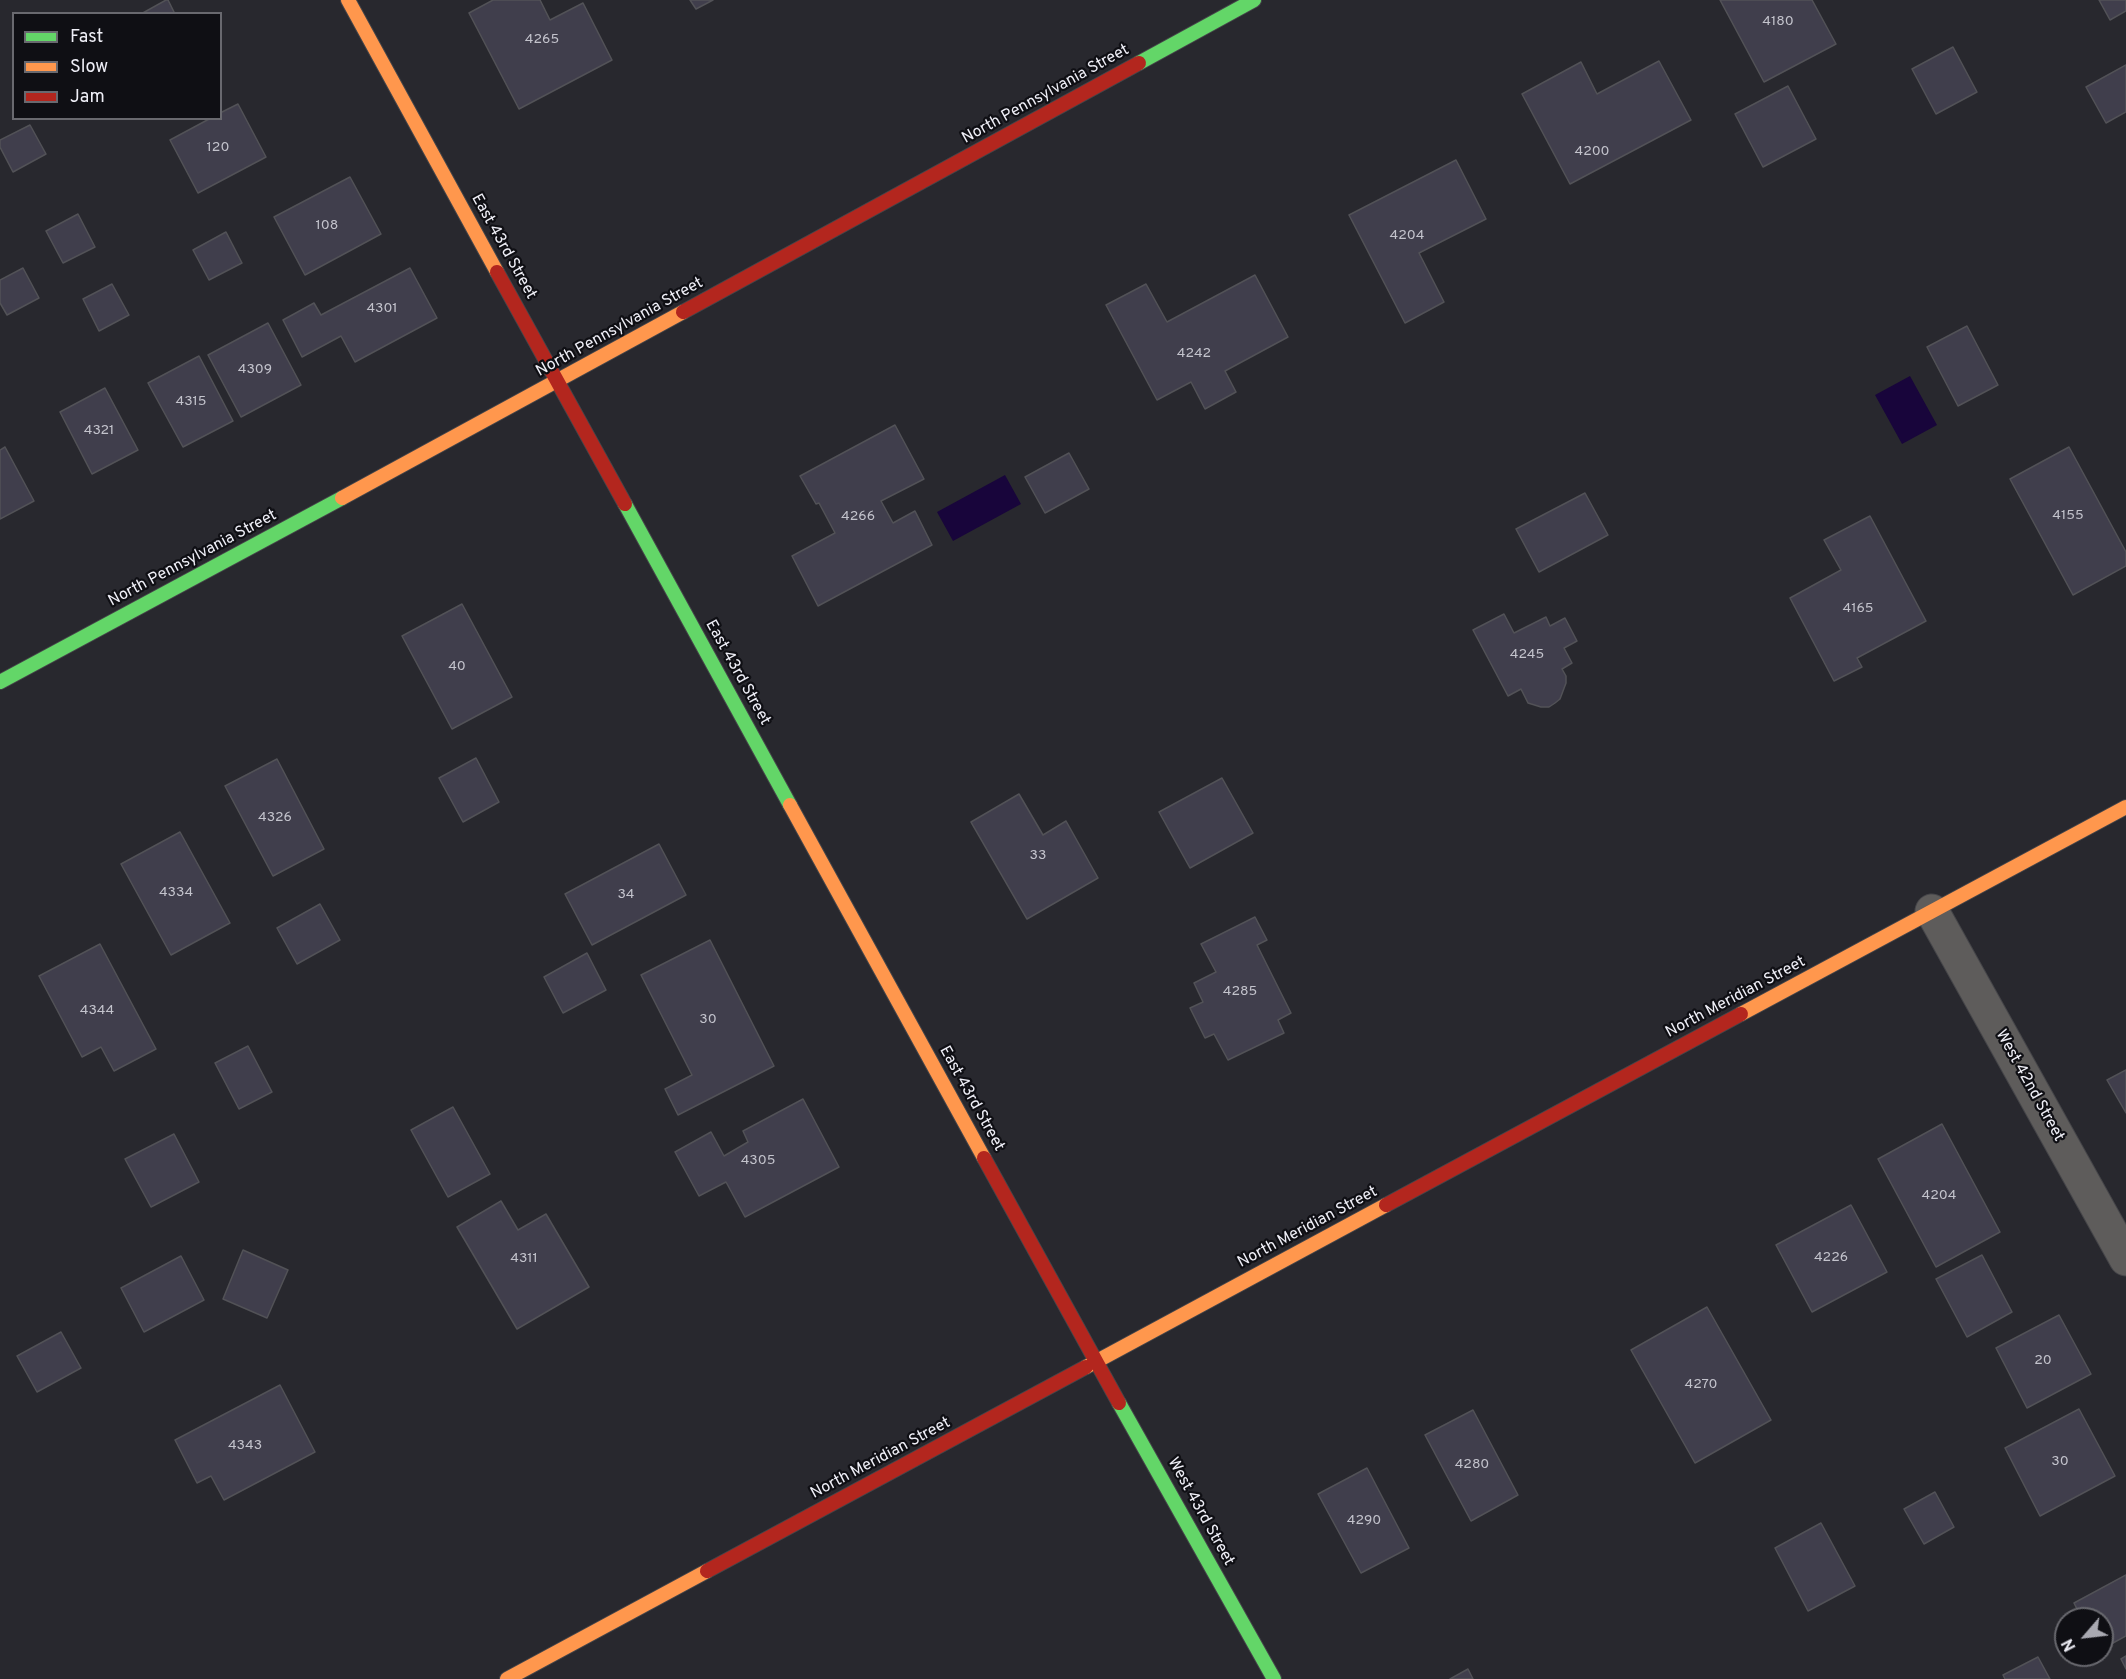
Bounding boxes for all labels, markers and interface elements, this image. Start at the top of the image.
legend [12,12,222,120]
house number: 4180 [1762,14,1794,30]
text: Fast [70,26,103,49]
house number: 4265 [525,32,559,48]
street label: North Pennsylvania Street [959,41,1133,149]
text: Slow [70,56,108,79]
text: Jam [70,86,105,109]
house number: 120 [207,140,229,156]
house number: 4200 [1574,144,1610,160]
street label: East 43rd Street [466,191,540,303]
house number: 108 [316,218,338,234]
house number: 4204 [1390,228,1424,244]
street label: North Pennsylvania Street [533,274,707,382]
house number: 4301 [366,301,398,317]
house number: 4242 [1177,346,1211,362]
house number: 4309 [238,362,272,378]
house number: 4315 [175,394,207,410]
house number: 4321 [84,423,114,439]
street label: North Pennsylvania Street [106,506,280,612]
house number: 4155 [2052,508,2084,524]
house number: 4266 [841,509,875,525]
house number: 4165 [1843,601,1873,617]
street label: East 43rd Street [700,617,774,729]
house number: 4245 [1510,647,1544,663]
house number: 40 [448,659,466,675]
house number: 4326 [258,810,292,826]
house number: 33 [1030,848,1046,864]
house number: 4334 [159,885,193,901]
house number: 34 [617,887,635,903]
street label: North Meridian Street [1663,953,1809,1043]
house number: 4285 [1223,984,1257,1000]
house number: 4344 [80,1003,114,1019]
house number: 30 [699,1012,717,1028]
street label: West 42nd Street [1990,1027,2068,1145]
street label: East 43rd Street [934,1043,1008,1155]
house number: 4305 [741,1153,775,1169]
street label: North Meridian Street [1235,1183,1381,1273]
house number: 4204 [1922,1188,1956,1204]
house number: 4226 [1814,1250,1848,1266]
house number: 4311 [510,1251,538,1267]
house number: 20 [2034,1353,2052,1369]
house number: 4270 [1685,1377,1717,1393]
street label: North Meridian Street [808,1414,954,1504]
house number: 4343 [228,1438,262,1454]
street label: West 43rd Street [1162,1454,1238,1570]
house number: 30 [2051,1454,2069,1470]
house number: 4280 [1455,1457,1489,1473]
house number: 4290 [1347,1513,1381,1529]
north arrow [2054,1607,2114,1667]
text: N [2058,1635,2081,1654]

